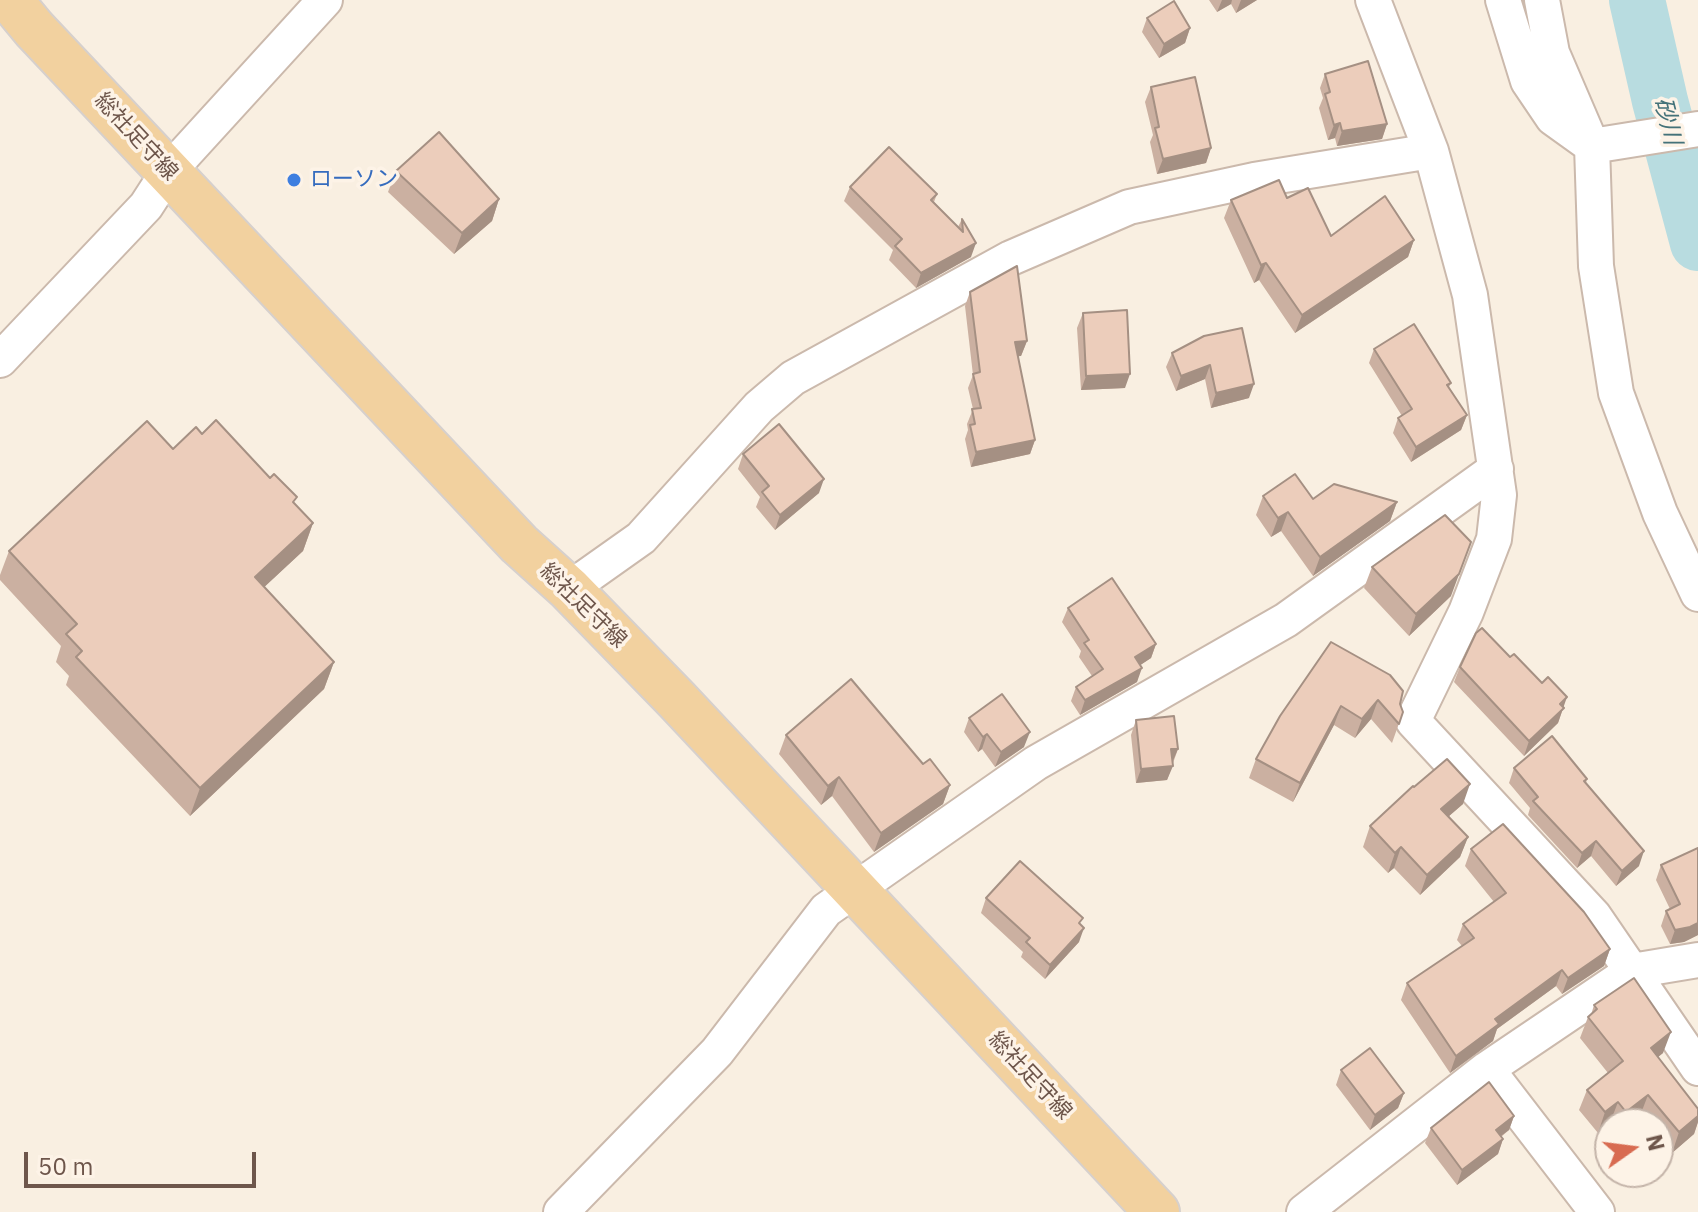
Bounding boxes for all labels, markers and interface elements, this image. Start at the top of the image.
street label: 総社足守線 [89,88,183,186]
water label: 砂川 [1647,94,1687,148]
place label: ローソン [310,167,398,193]
marker: ローソン [285,171,303,189]
street label: 総社足守線 [534,558,632,654]
street label: 総社足守線 [983,1027,1077,1125]
north arrow [1594,1108,1674,1188]
text: N [1640,1131,1672,1154]
scale bar [28,1136,260,1186]
text: 50 m [38,1150,93,1182]

